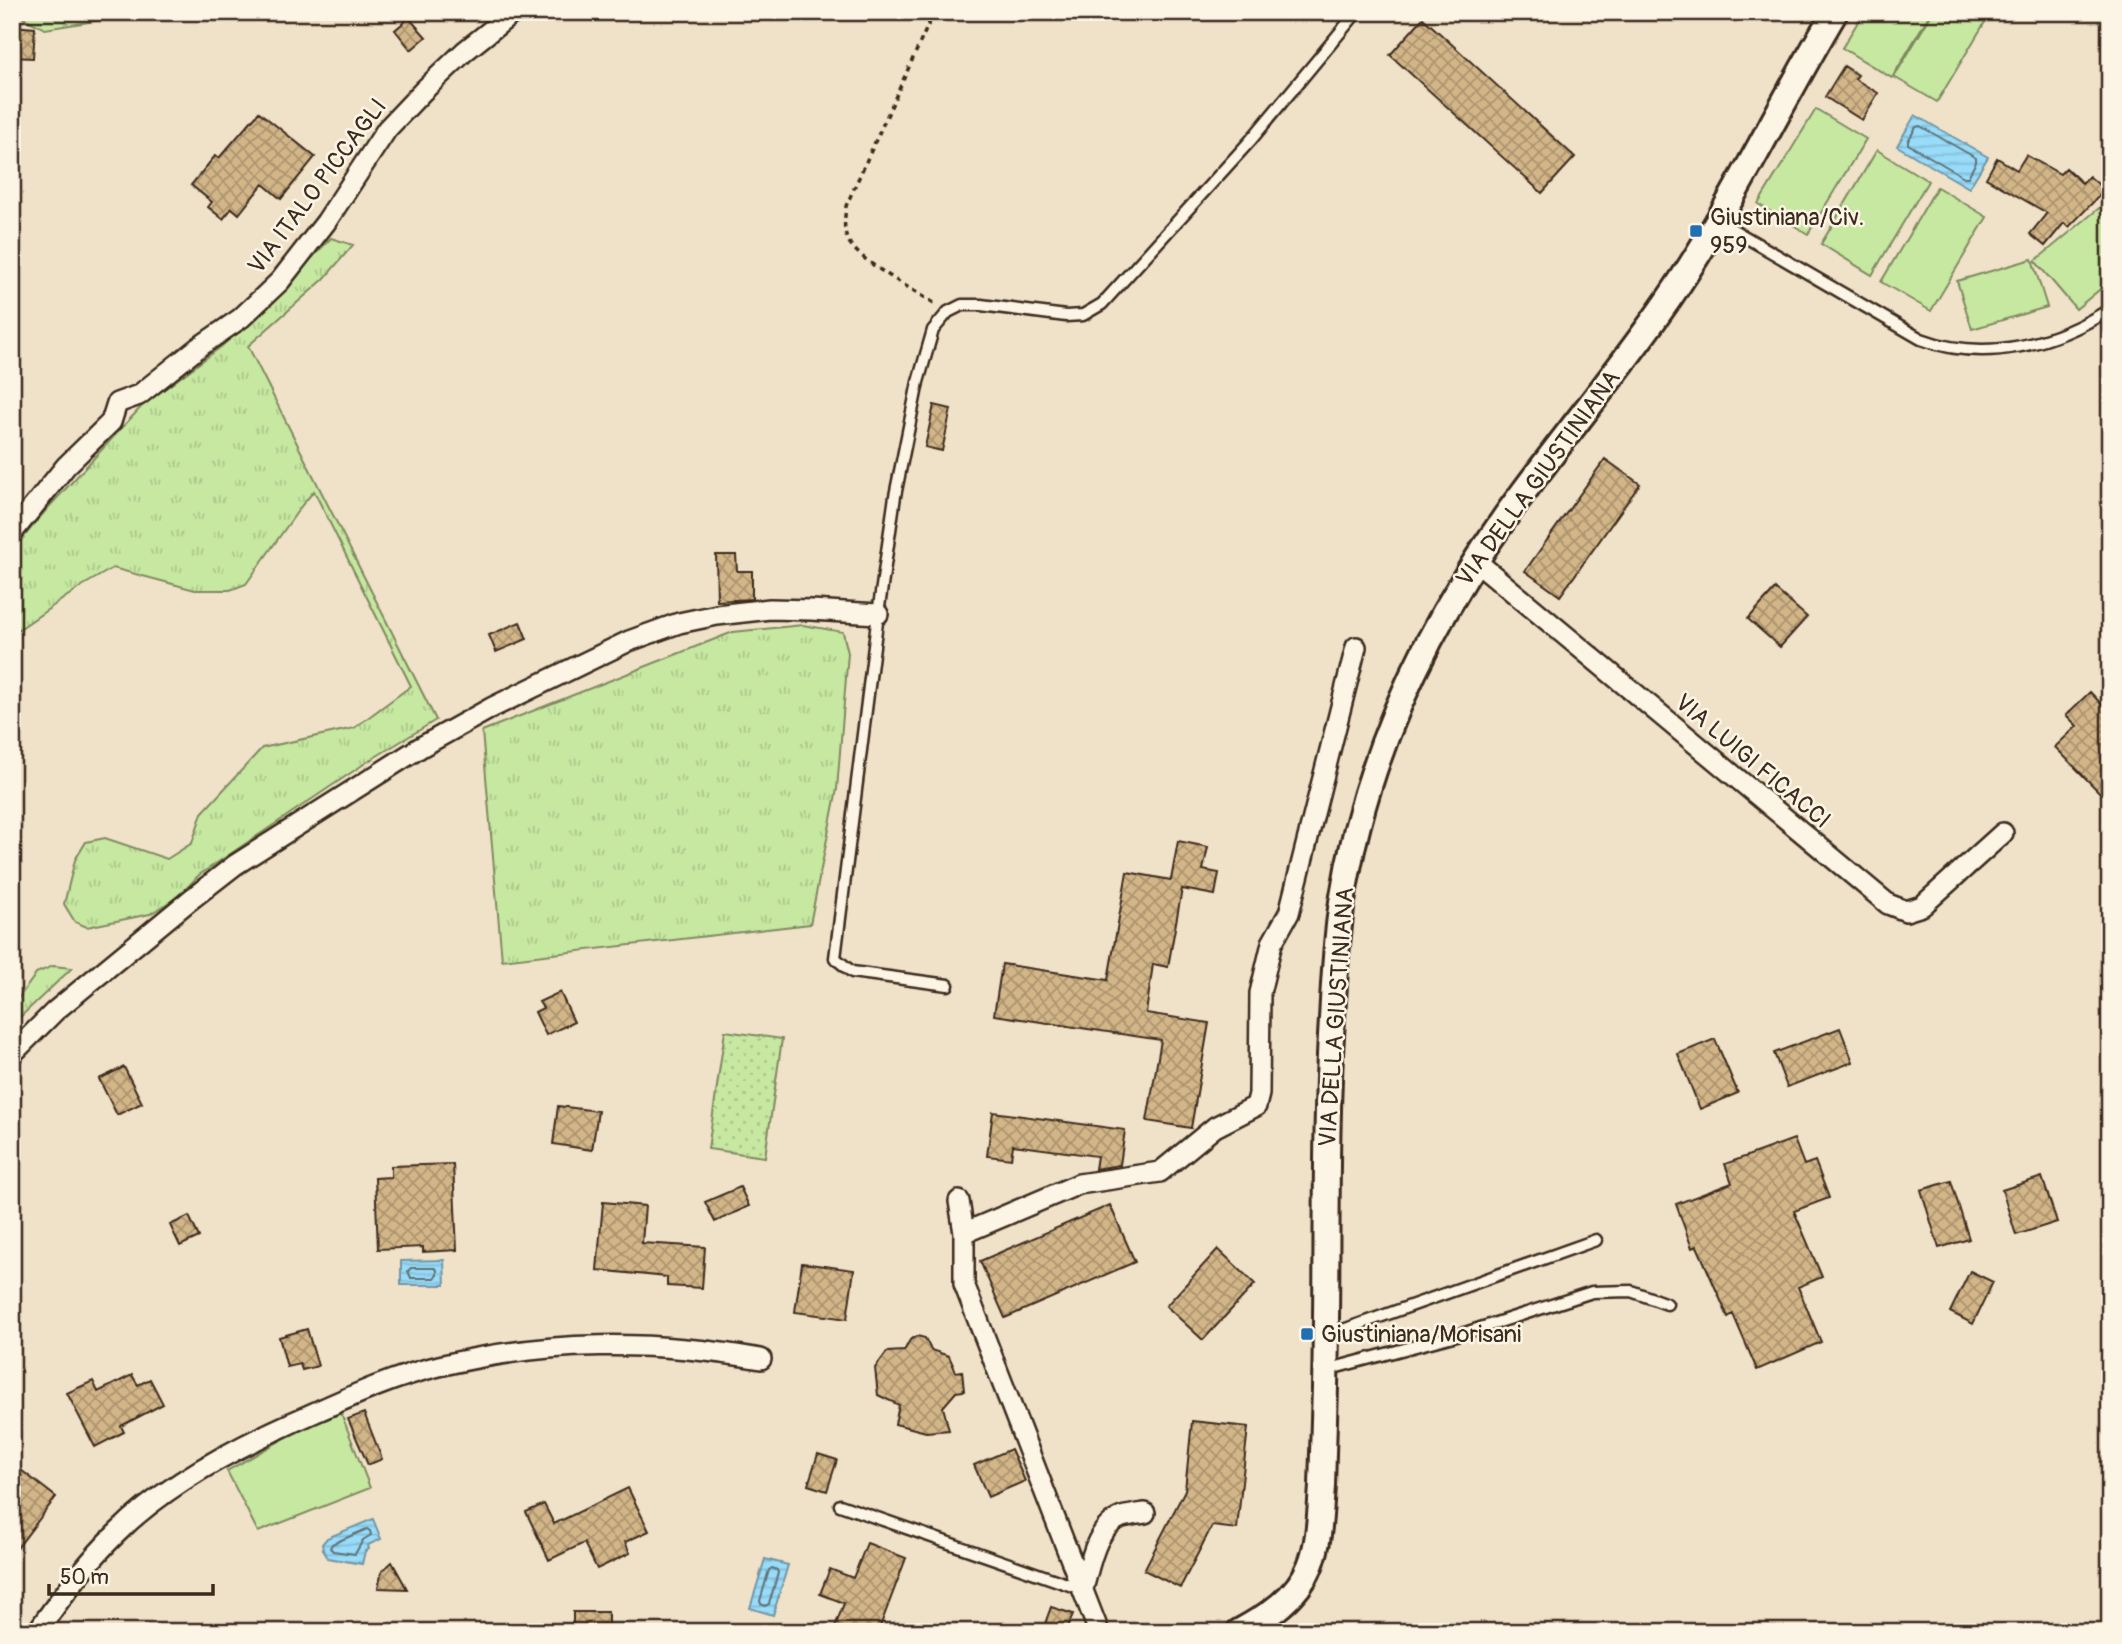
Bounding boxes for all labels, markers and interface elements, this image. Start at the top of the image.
street label: VIA ITALO PICCAGLI [242,93,393,280]
place label: Giustiniana/Civ. 959 [1710,203,1864,260]
marker: Giustiniana/Civ. 959 [1688,223,1704,239]
street label: VIA DELLA GIUSTINIANA [1450,364,1627,592]
street label: VIA LUIGI FICACCI [1669,688,1836,835]
street label: VIA DELLA GIUSTINIANA [1313,886,1360,1148]
place label: Giustiniana/Morisani [1321,1320,1521,1349]
marker: Giustiniana/Morisani [1299,1326,1315,1342]
scale bar [49,1553,214,1597]
text: 50 m [60,1564,109,1591]

